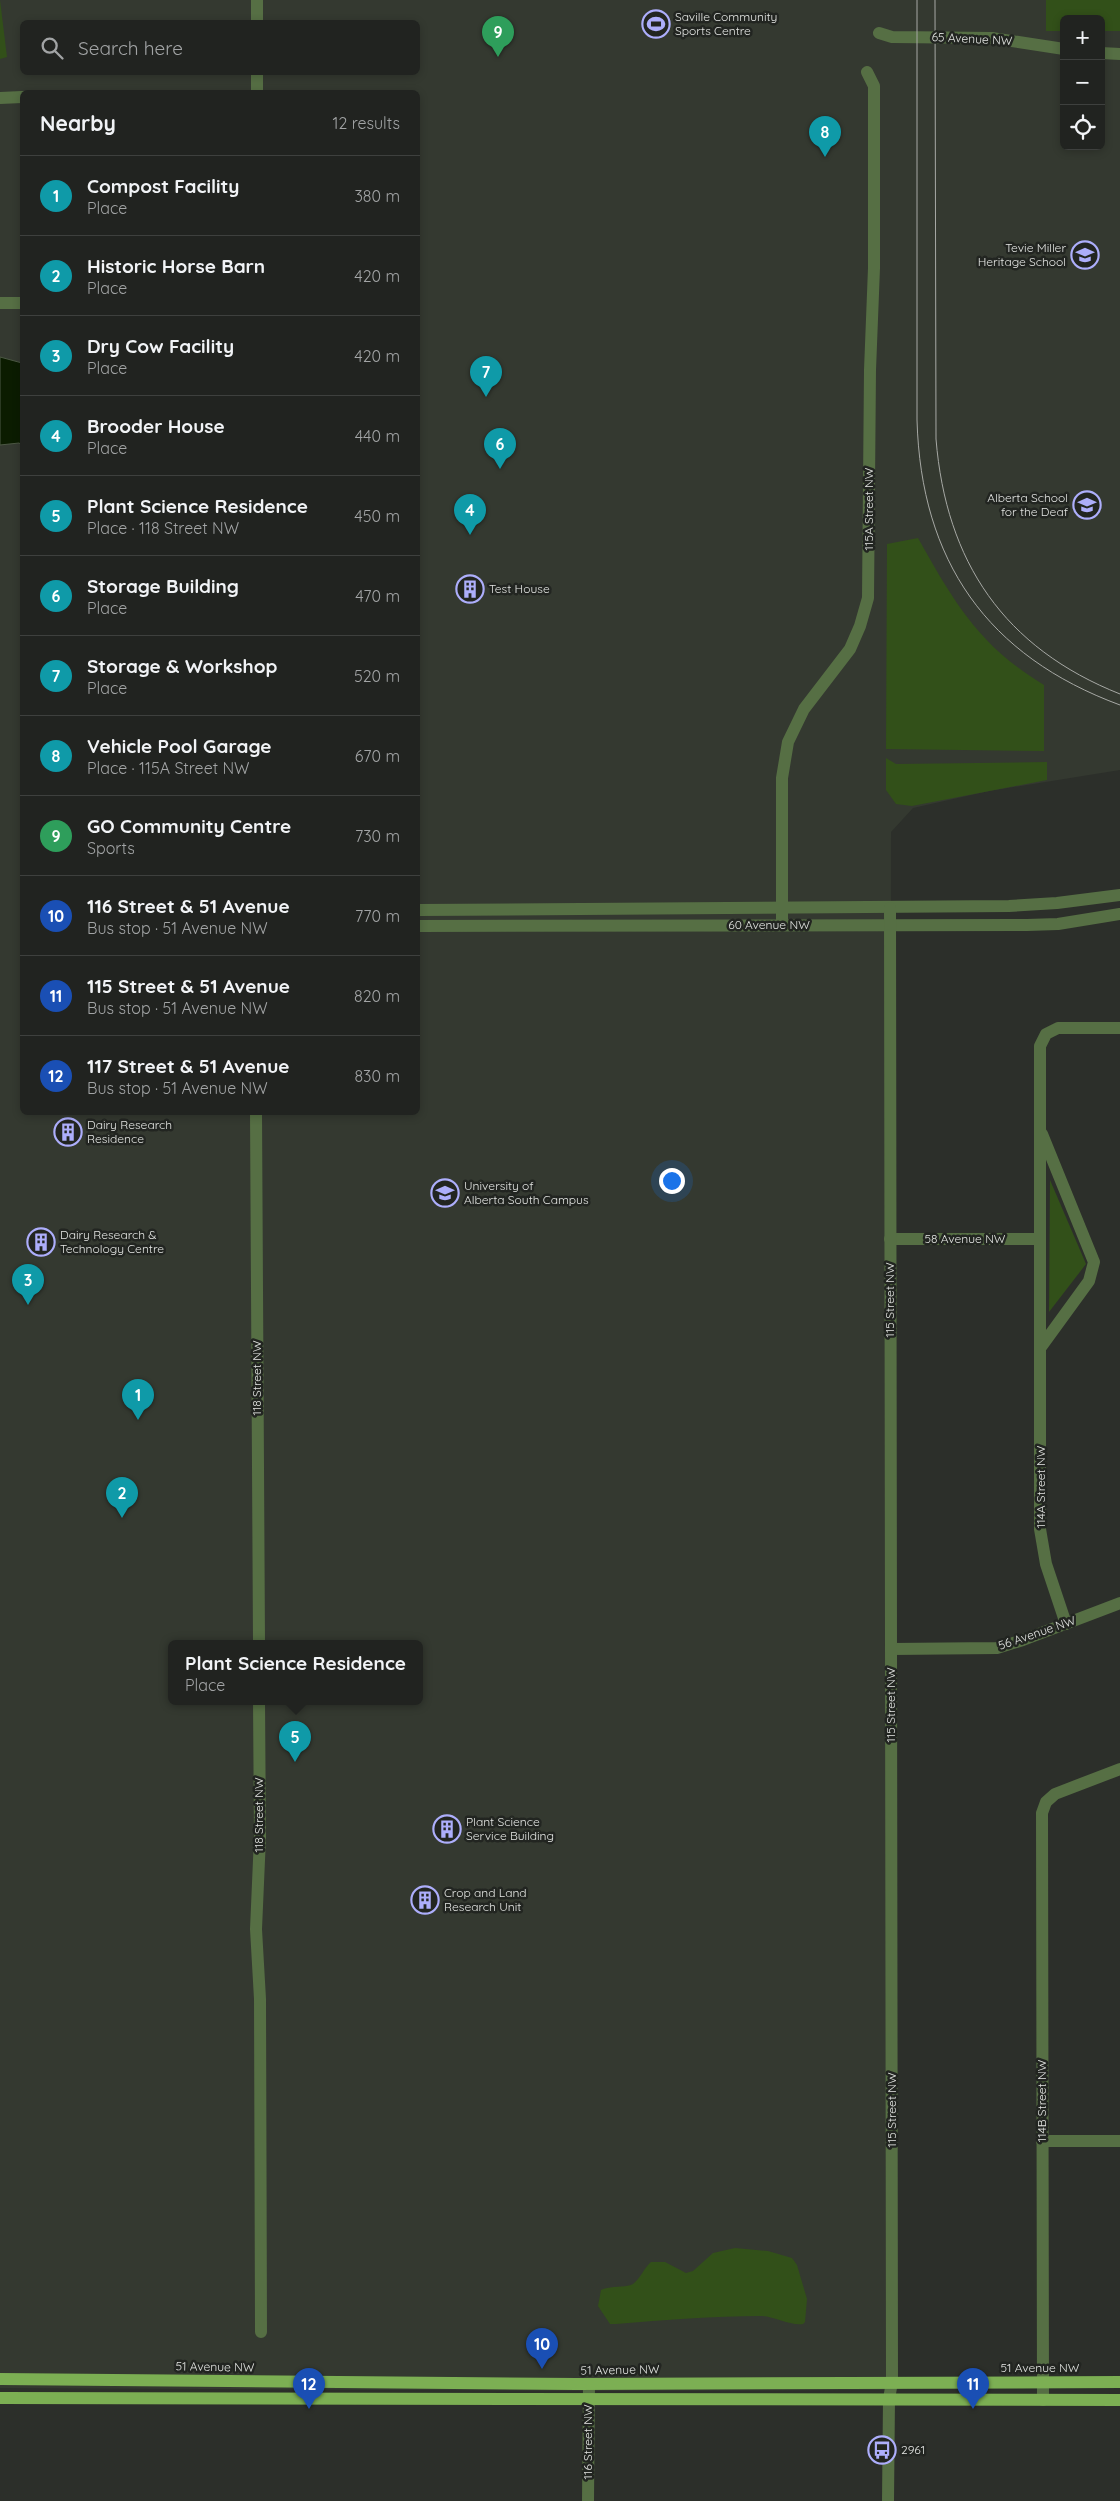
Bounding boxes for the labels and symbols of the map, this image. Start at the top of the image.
sports icon: Saville Community Sports Centre [641,9,671,39]
place label: Saville Community Sports Centre [675,9,777,38]
pin: 9 [482,16,514,57]
street label: 65 Avenue NW [931,29,1013,48]
pin: 8 [809,116,841,157]
place label: Tevie Miller Heritage School [978,240,1066,269]
school or university icon: Tevie Miller Heritage School [1070,240,1100,270]
pin: 7 [470,356,502,397]
pin: 6 [484,428,516,469]
street label: 115A Street NW [861,467,876,550]
place label: Alberta School for the Deaf [987,490,1069,519]
school or university icon: Alberta School for the Deaf [1072,490,1102,520]
pin: 4 [454,494,486,535]
building icon: Test House [455,574,485,604]
place label: Test House [489,581,550,596]
street label: 60 Avenue NW [728,917,810,932]
building icon: Dairy Research Residence [53,1117,83,1147]
place label: Dairy Research Residence [87,1117,172,1146]
your location [659,1168,685,1194]
school or university icon: University of Alberta South Campus [430,1178,460,1208]
place label: University of Alberta South Campus [464,1178,589,1207]
building icon: Dairy Research & Technology Centre [26,1227,56,1257]
place label: Dairy Research & Technology Centre [60,1227,164,1256]
street label: 58 Avenue NW [925,1231,1006,1246]
street label: 115 Street NW [882,1262,897,1338]
pin: 3 [12,1264,44,1305]
street label: 118 Street NW [249,1340,264,1416]
pin: 1 [122,1379,154,1420]
street label: 114A Street NW [1033,1445,1048,1528]
pin: 2 [106,1477,138,1518]
street label: 56 Avenue NW [996,1612,1078,1653]
street label: 115 Street NW [883,1667,898,1743]
pin: 5 [279,1721,311,1762]
street label: 118 Street NW [251,1777,266,1853]
building icon: Plant Science Service Building [432,1814,462,1844]
place label: Plant Science Service Building [466,1814,554,1843]
building icon: Crop and Land Research Unit [410,1885,440,1915]
place label: Crop and Land Research Unit [444,1885,527,1914]
street label: 114B Street NW [1034,2059,1049,2142]
street label: 115 Street NW [884,2072,899,2148]
pin: 10 [526,2328,558,2369]
street label: 51 Avenue NW [175,2358,255,2375]
street label: 51 Avenue NW [1001,2360,1080,2375]
street label: 51 Avenue NW [580,2361,660,2378]
pin: 12 [293,2368,325,2409]
pin: 11 [957,2368,989,2409]
street label: 116 Street NW [580,2404,595,2480]
bus stop icon: 2961 [867,2435,897,2465]
place label: 2961 [901,2442,925,2457]

